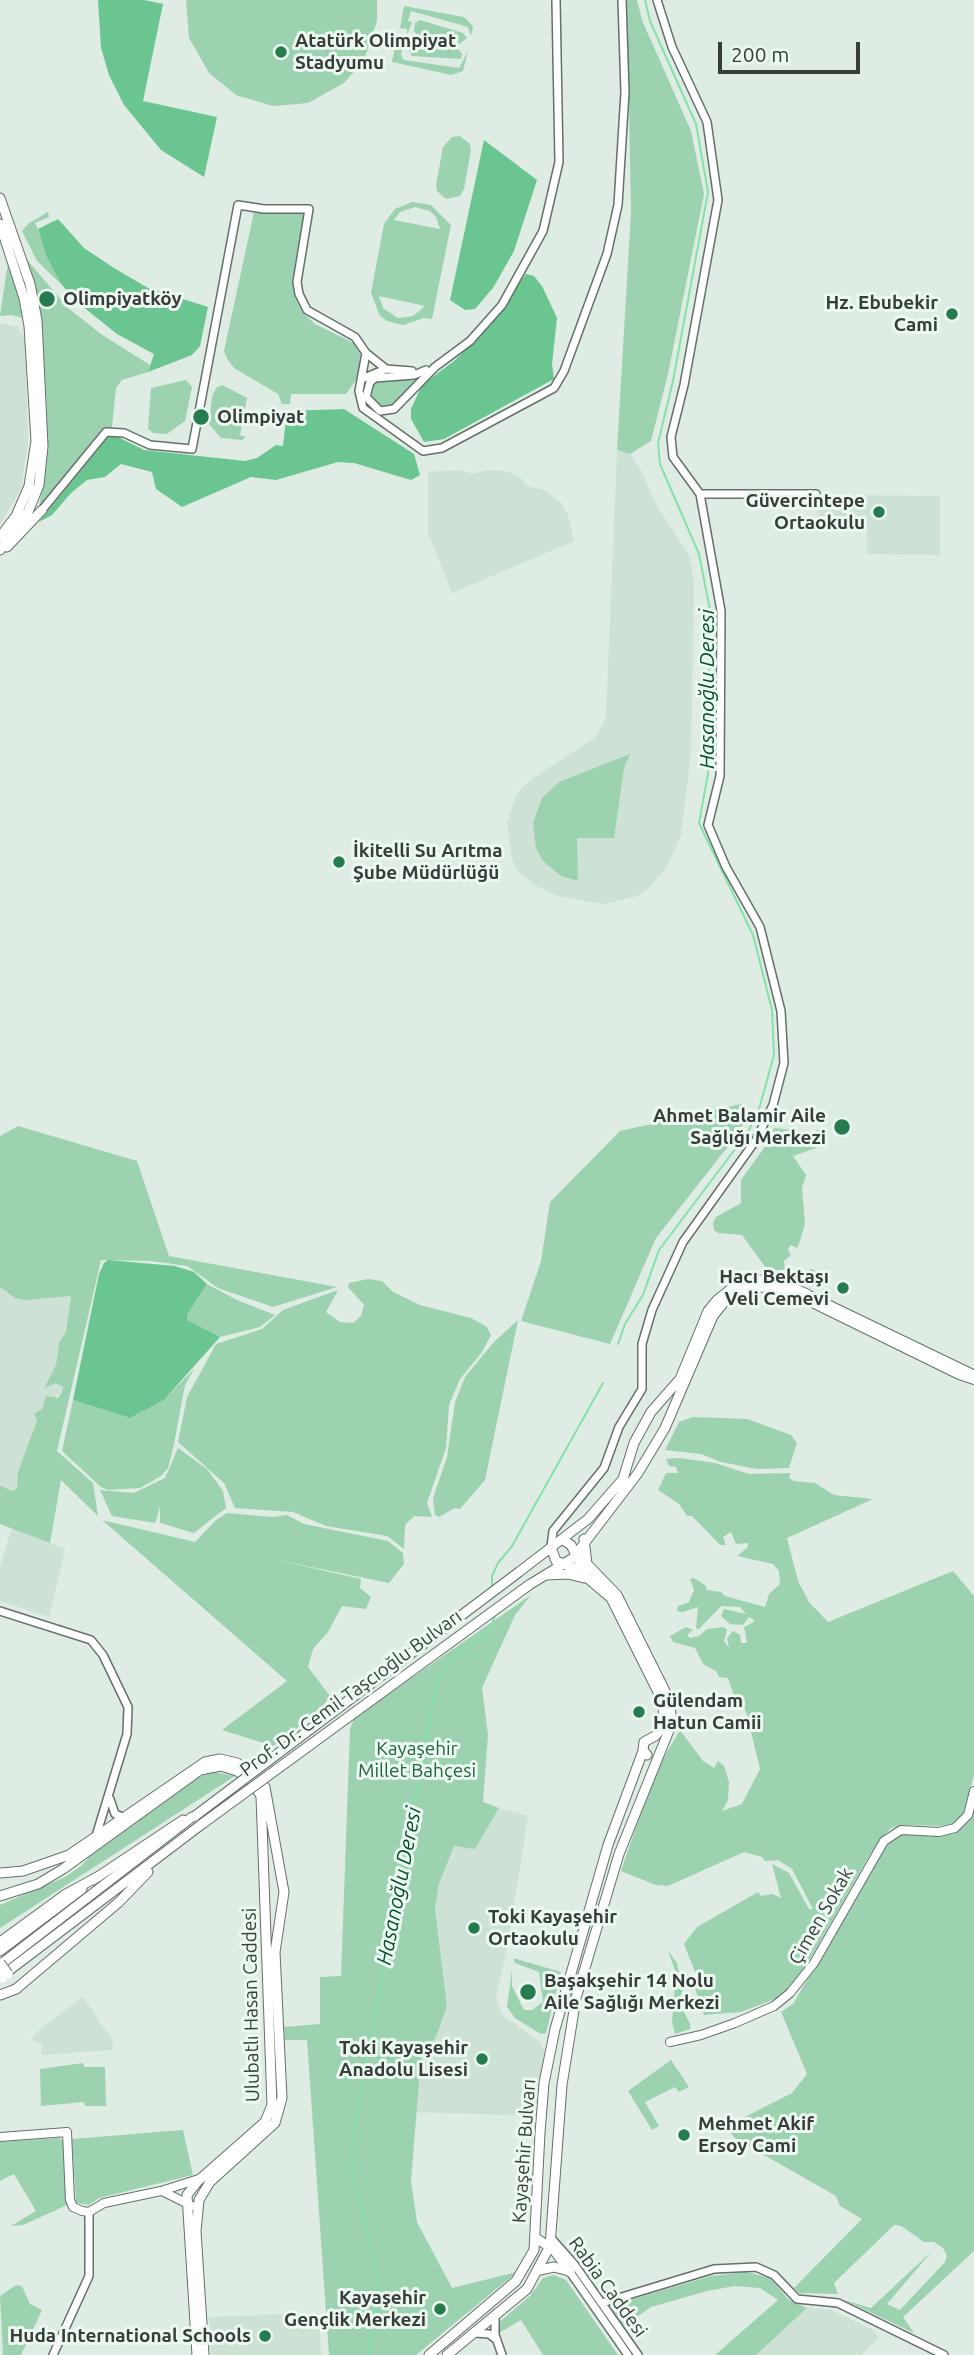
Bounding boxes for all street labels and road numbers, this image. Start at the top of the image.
street label: Prof. Dr. Cemil Taşcıoğlu Bulvarı [236,1605,466,1781]
street label: Çimen Sokak [784,1863,858,1969]
street label: Ulubatlı Hasan Caddesi [238,1908,264,2102]
street label: Kayaşehir Bulvarı [508,2078,540,2224]
street label: Rabia Caddesi [564,2232,652,2342]

